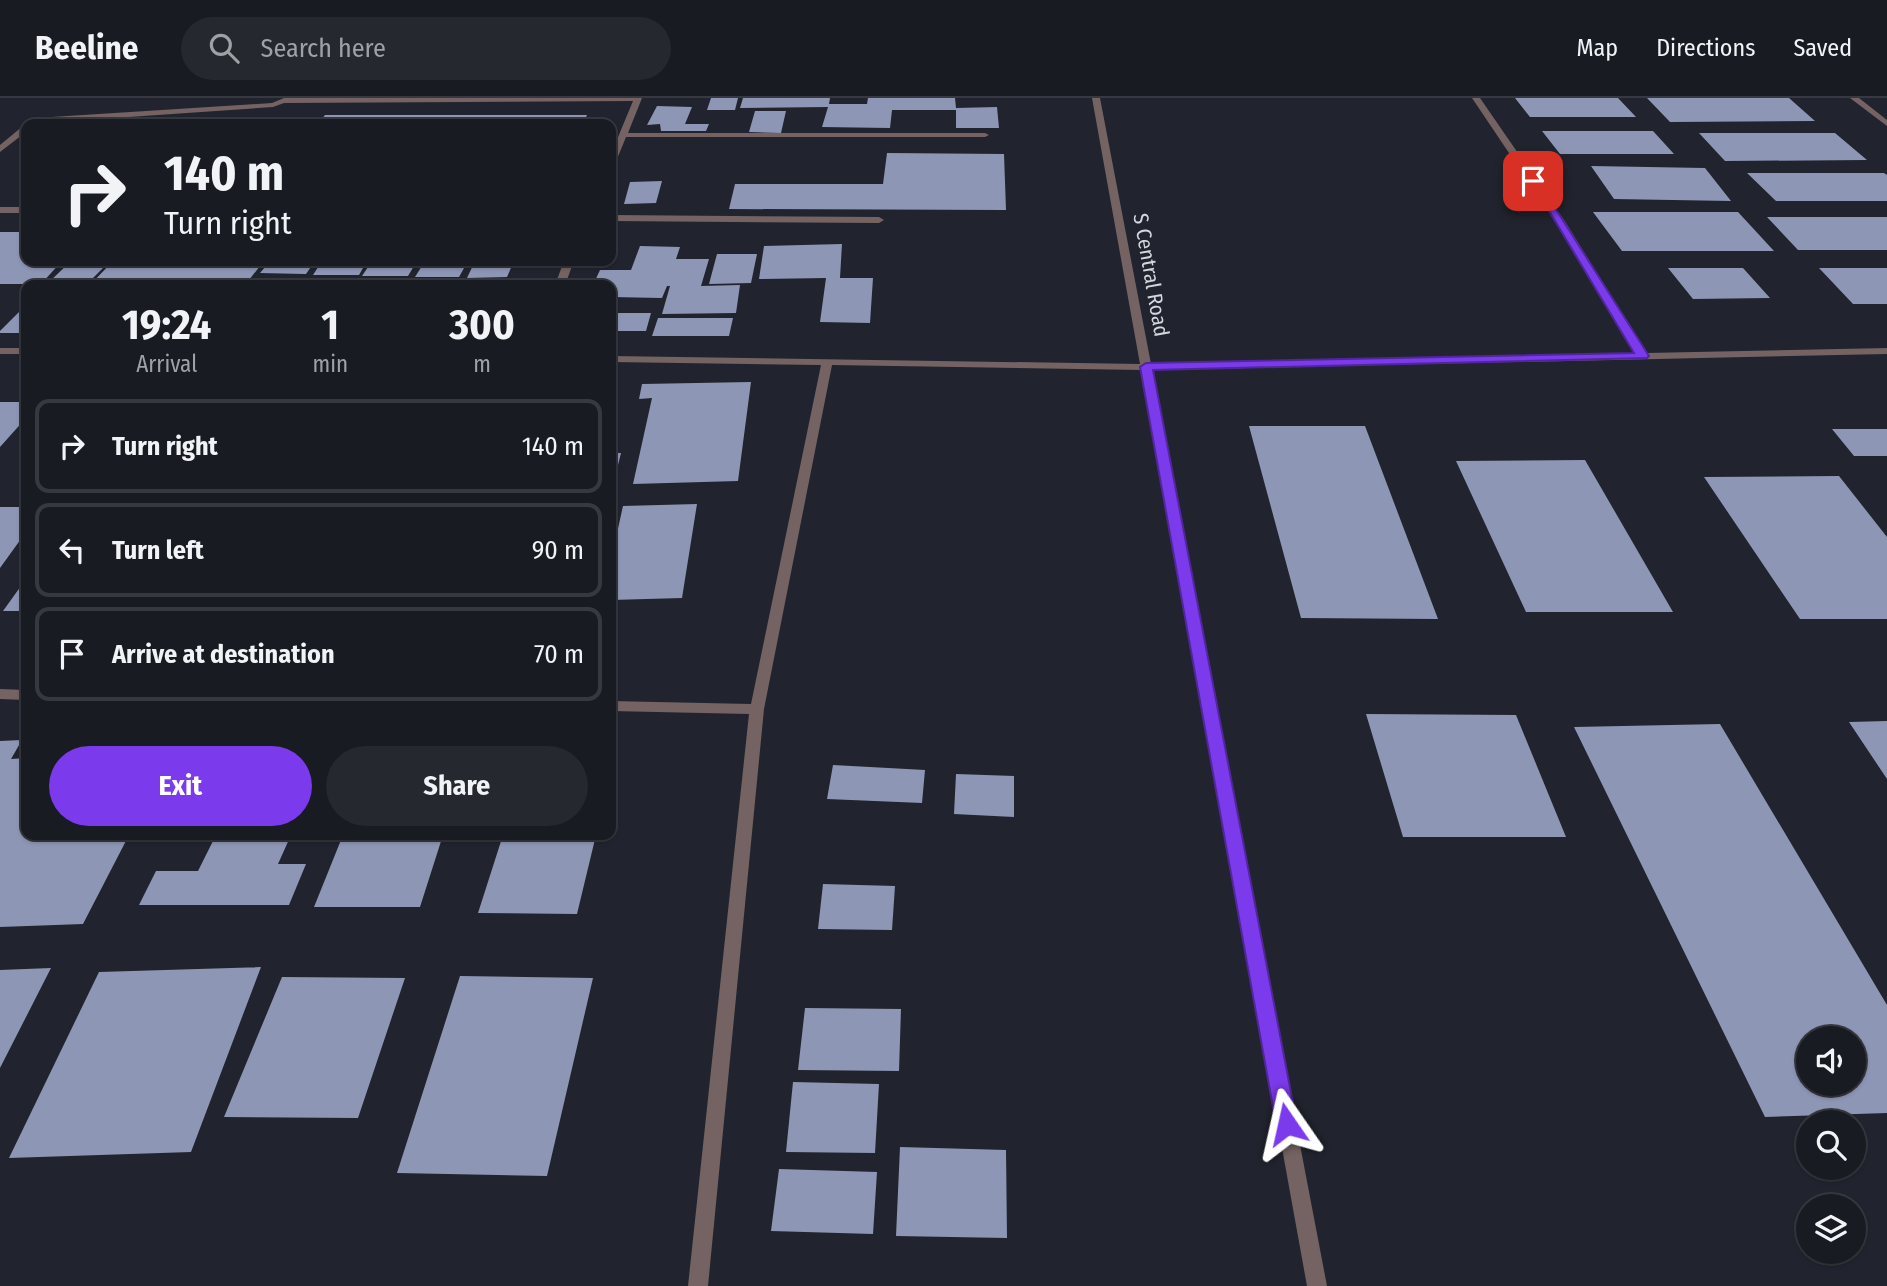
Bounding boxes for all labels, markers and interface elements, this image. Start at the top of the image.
search box [181,17,671,80]
text: Beeline [35,28,139,68]
icon: search [205,29,243,67]
text: Search here [261,33,386,64]
text: Map [1577,34,1618,62]
text: Directions [1656,34,1755,62]
text: Saved [1793,34,1852,62]
text: 140 m [164,144,284,203]
icon: right [49,147,140,238]
pin [1503,151,1563,211]
icon: arrive [1514,162,1552,200]
text: Turn right [164,204,291,242]
street label: S Central Road [1127,211,1175,339]
text: 19:24 [122,300,211,350]
text: 1 [321,300,339,350]
text: 300 [449,300,515,350]
text: Arrival [136,350,197,378]
text: min [312,350,348,378]
text: m [473,350,491,378]
icon: right [53,427,91,465]
text: Turn right [112,431,218,462]
text: 140 m [522,431,584,462]
icon: left [53,531,91,569]
text: Turn left [112,535,204,566]
text: 90 m [532,535,584,566]
icon: arrive [53,635,91,673]
text: Arrive at destination [112,639,335,670]
text: 70 m [534,639,584,670]
button: Exit [49,746,312,826]
button: Share [326,746,588,826]
map controls [1796,1026,1866,1264]
button: sound [1796,1026,1866,1096]
position arrow [1250,1087,1324,1161]
button: search [1796,1110,1866,1180]
button: layers [1796,1194,1866,1264]

